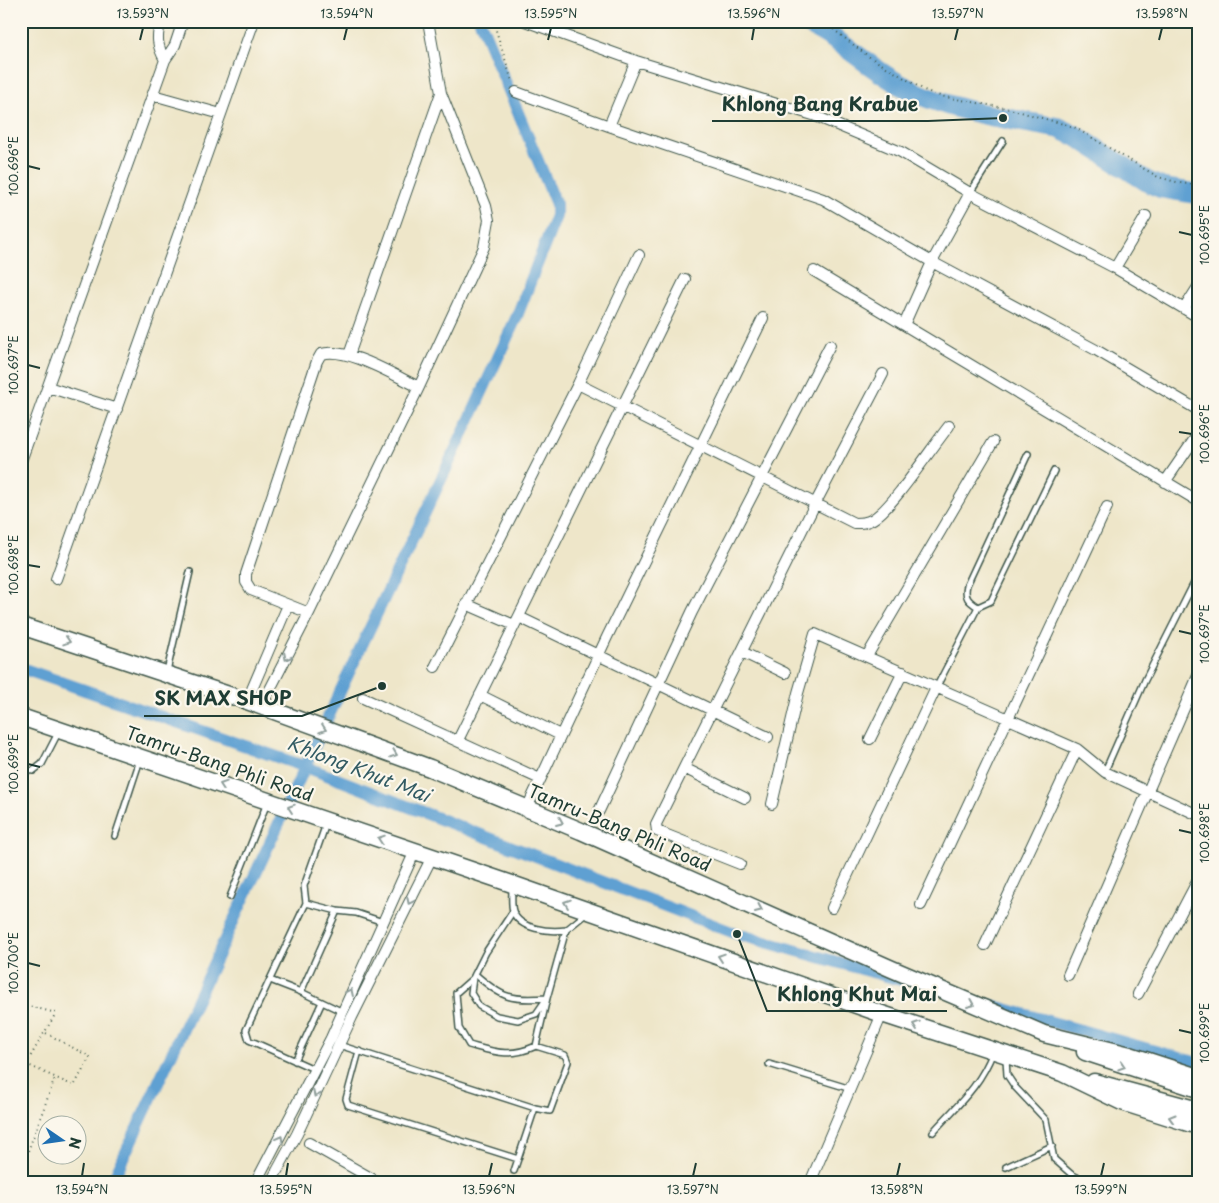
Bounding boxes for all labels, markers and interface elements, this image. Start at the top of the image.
text: 13.593°N [117,4,169,22]
text: 13.594°N [321,4,373,22]
text: 13.595°N [525,4,577,22]
text: 13.596°N [728,4,780,22]
text: 13.597°N [932,4,984,22]
text: 13.598°N [1136,4,1188,22]
callout: Khlong Bang Krabue [712,87,928,121]
text: Khlong Bang Krabue [722,89,918,117]
text: 100.696°E [4,136,22,196]
text: 100.695°E [1195,205,1213,265]
text: 100.697°E [4,335,22,395]
text: 100.696°E [1195,404,1213,464]
text: 100.698°E [4,535,22,595]
text: 100.697°E [1195,604,1213,664]
one-way arrow [63,636,71,646]
one-way arrow [283,651,293,660]
callout: SK MAX SHOP [144,682,302,716]
text: SK MAX SHOP [155,683,291,711]
street label: Tamru-Bang Phli Road [123,718,317,808]
one-way arrow [319,723,327,733]
water label: Khlong Khut Mai [284,728,437,809]
text: 100.699°E [4,734,22,794]
one-way arrow [389,748,398,758]
street label: Tamru-Bang Phli Road [524,776,716,878]
one-way arrow [219,781,227,791]
text: 100.698°E [1195,803,1213,863]
one-way arrow [287,804,295,814]
one-way arrow [555,816,564,827]
one-way arrow [377,835,385,845]
one-way arrow [406,896,416,905]
one-way arrow [564,899,572,909]
one-way arrow [754,903,763,914]
text: 100.700°E [4,932,22,994]
one-way arrow [717,953,726,963]
callout: Khlong Khut Mai [767,977,947,1011]
text: Khlong Khut Mai [777,979,937,1007]
one-way arrow [344,989,354,998]
one-way arrow [967,998,975,1008]
text: 100.699°E [1195,1003,1213,1063]
one-way arrow [912,1021,920,1031]
one-way arrow [1117,1060,1126,1070]
one-way arrow [311,1089,322,1098]
one-way arrow [1168,1114,1177,1124]
north arrow [38,1116,88,1166]
text: N [64,1135,87,1151]
one-way arrow [274,1135,284,1144]
text: 13.594°N [56,1180,108,1198]
text: 13.595°N [260,1180,312,1198]
text: 13.596°N [463,1180,515,1198]
text: 13.597°N [667,1180,719,1198]
text: 13.598°N [871,1180,923,1198]
text: 13.599°N [1075,1180,1127,1198]

